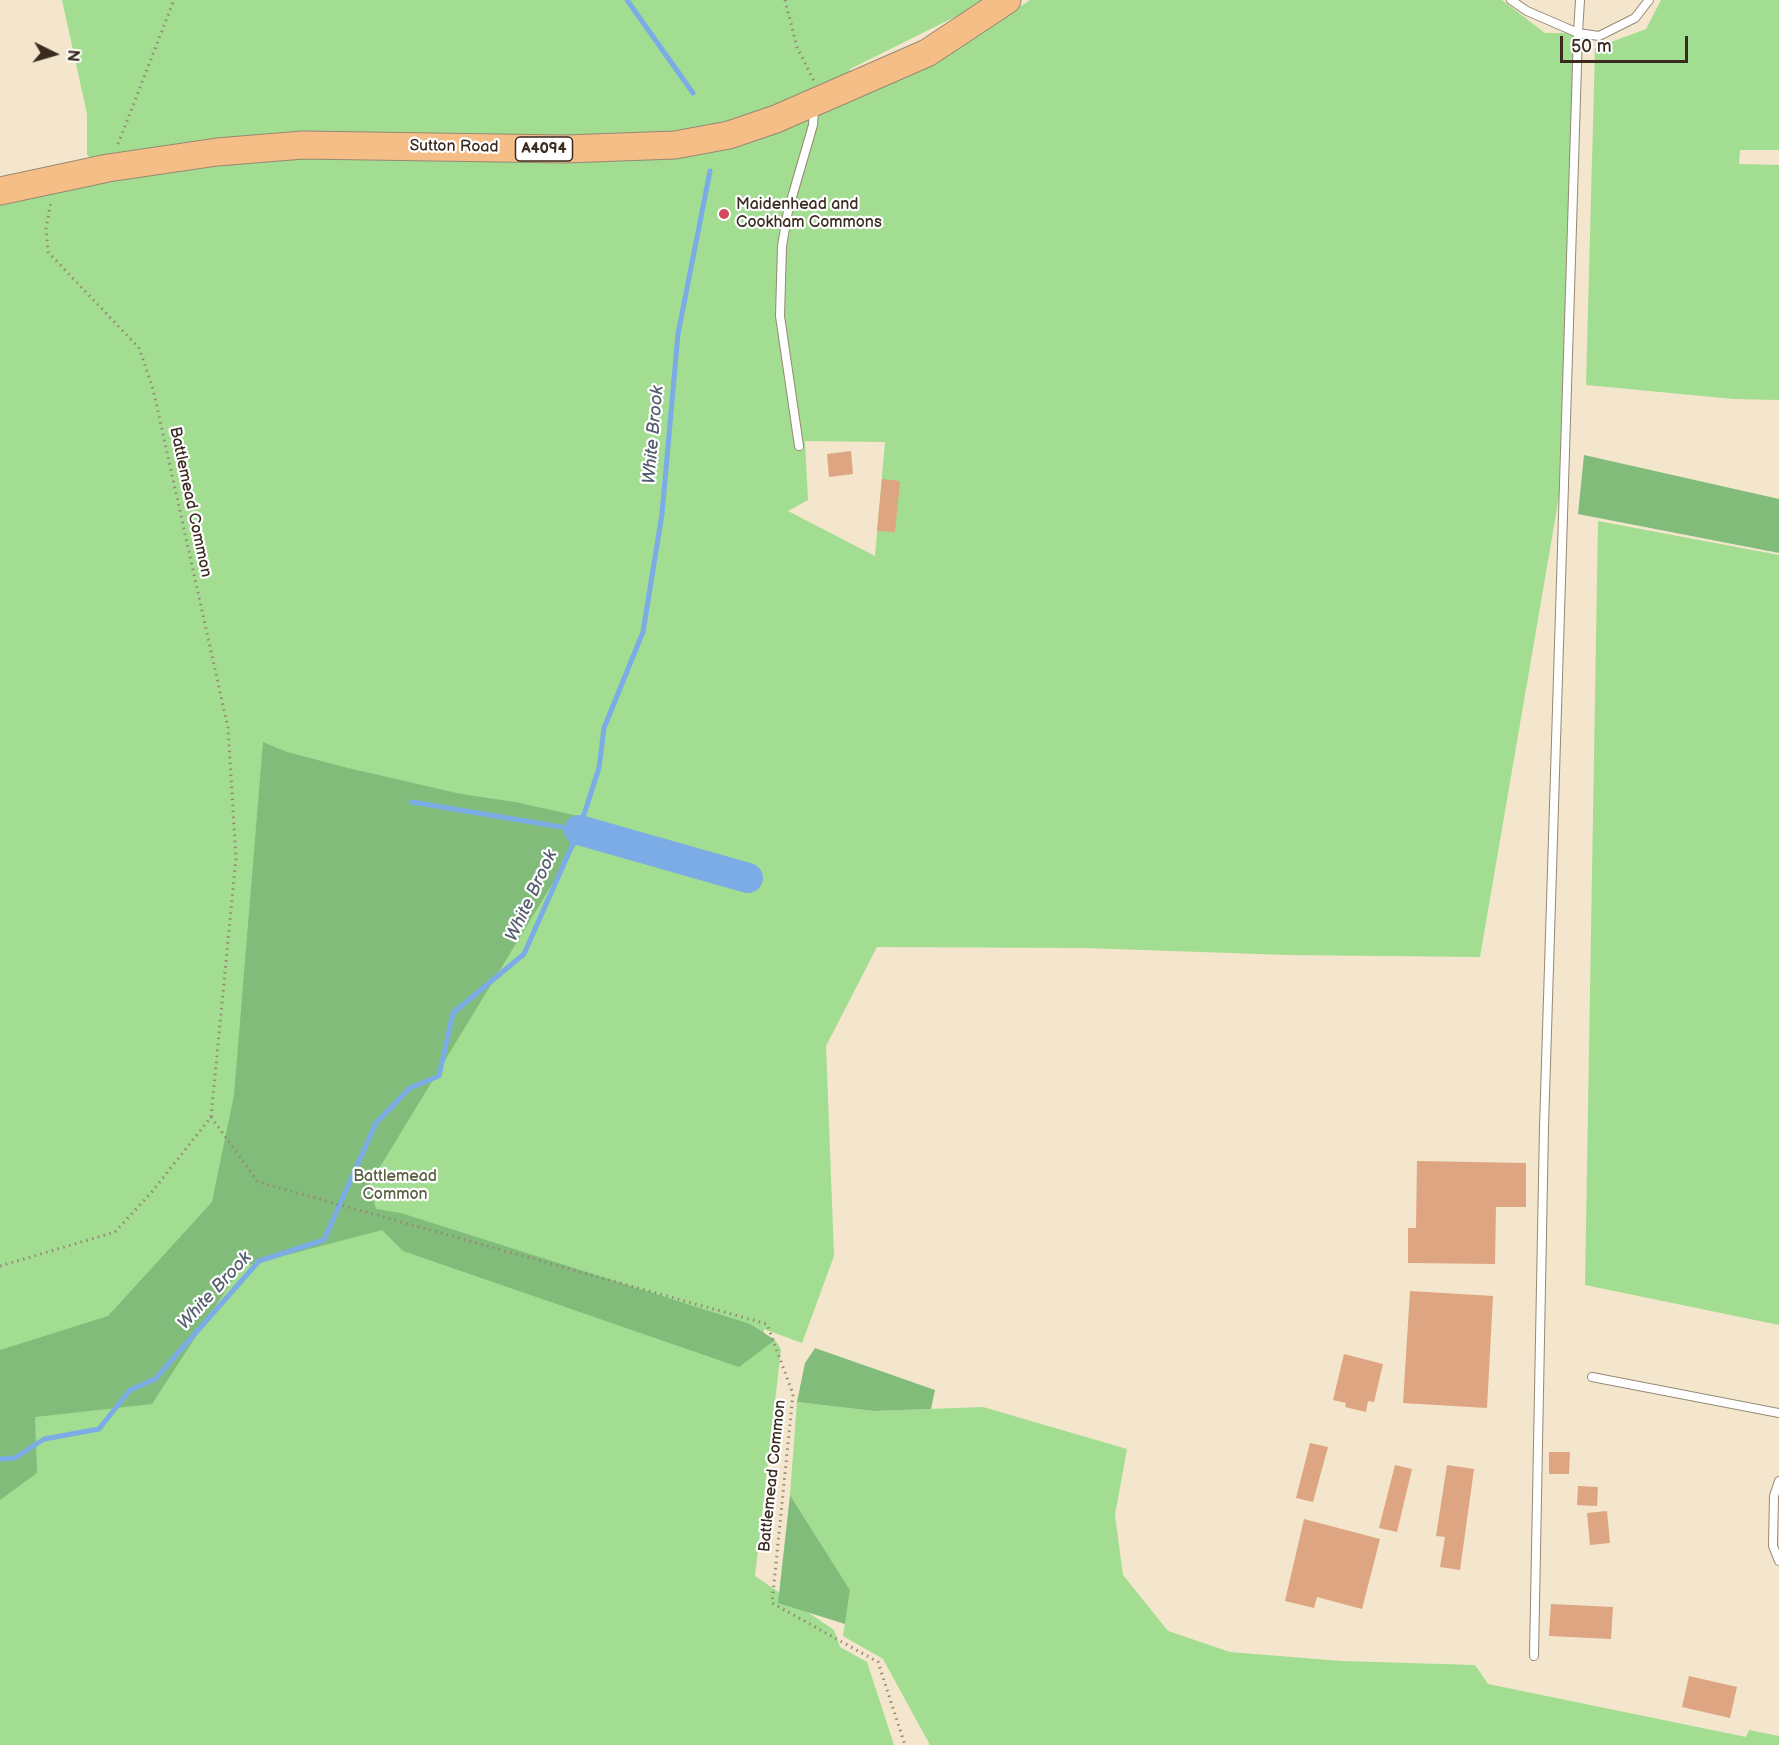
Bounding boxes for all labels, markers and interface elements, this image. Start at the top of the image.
north arrow [24,24,84,84]
scale bar [1563,24,1690,62]
text: 50 m [1571,36,1612,57]
text: N [62,49,82,62]
street label: Sutton Road [409,137,499,157]
road number: A4094 [516,137,572,161]
place label: Maidenhead and Cookham Commons [736,195,882,233]
marker: Maidenhead and Cookham Commons [717,207,731,221]
water label: White Brook [639,385,669,485]
street label: Battlemead Common [165,425,215,579]
water label: White Brook [501,847,563,945]
park label: Battlemead Common [353,1167,437,1205]
water label: White Brook [173,1248,257,1334]
street label: Battlemead Common [755,1399,791,1553]

